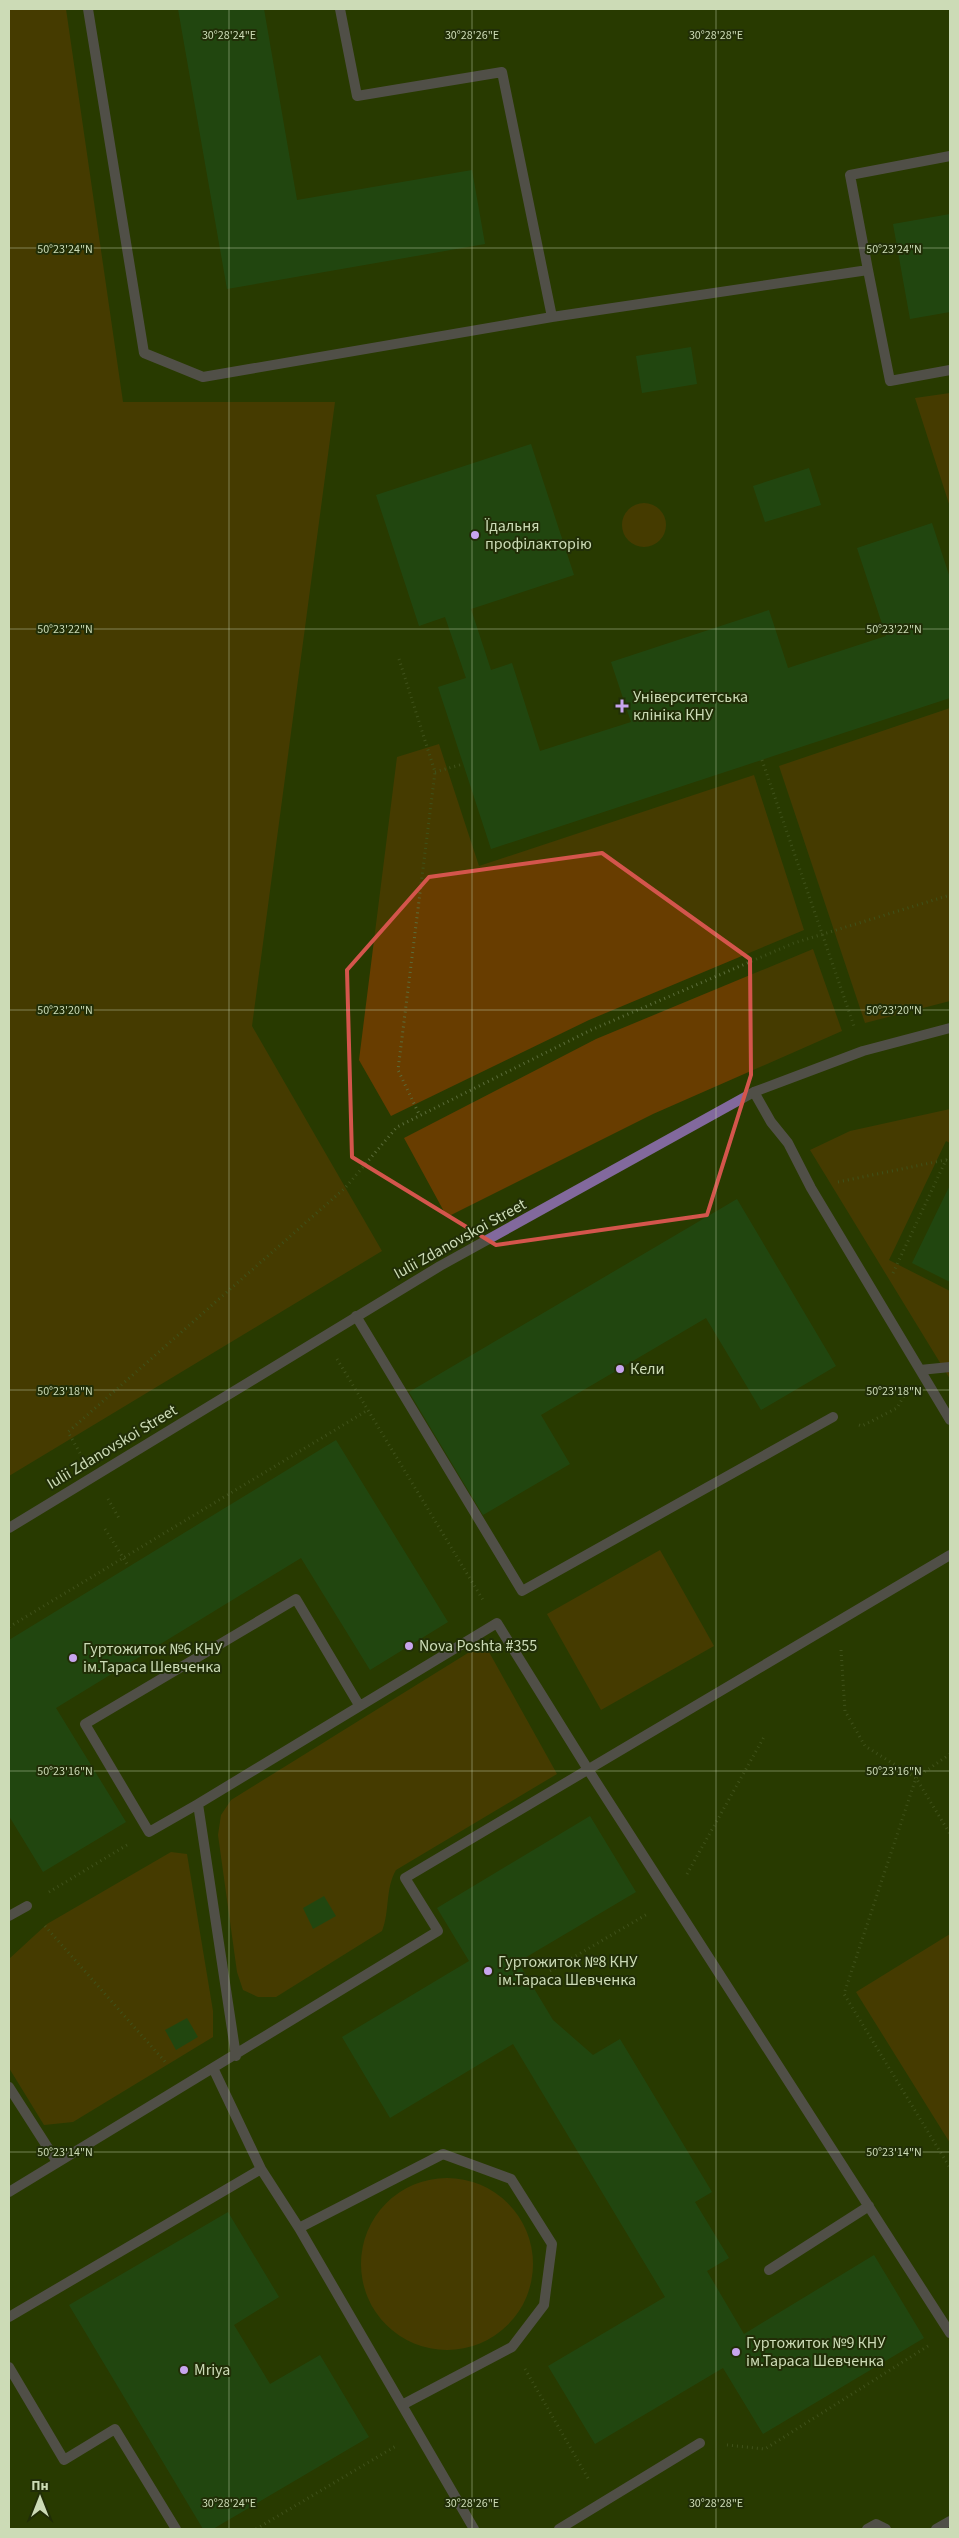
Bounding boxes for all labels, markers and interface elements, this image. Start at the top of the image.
text: 30°28'24"E [202,27,256,44]
text: 30°28'26"E [445,27,499,44]
text: 30°28'28"E [689,27,743,44]
text: 50°23'24"N [37,241,93,258]
text: 50°23'24"N [866,241,922,258]
place label: Їдальня профілакторію [484,515,592,555]
marker: Їдальня профілакторію [469,529,481,541]
text: 50°23'22"N [37,621,93,638]
text: 50°23'22"N [866,621,922,638]
place label: Університетська клініка КНУ [633,686,748,726]
marker: Університетська клініка КНУ [615,699,629,713]
text: 50°23'20"N [37,1002,93,1019]
text: 50°23'20"N [866,1002,922,1019]
street label: Iulii Zdanovskoi Street [390,1193,531,1285]
place label: Кели [630,1358,665,1380]
marker: Кели [614,1363,626,1375]
text: 50°23'18"N [37,1383,93,1400]
text: 50°23'18"N [866,1383,922,1400]
street label: Iulii Zdanovskoi Street [43,1399,182,1495]
place label: Nova Poshta #355 [419,1635,537,1657]
place label: Гуртожиток №6 КНУ ім.Тараса Шевченка [83,1638,223,1678]
marker: Nova Poshta #355 [403,1640,415,1652]
marker: Гуртожиток №6 КНУ ім.Тараса Шевченка [67,1652,79,1664]
text: 50°23'16"N [37,1763,93,1780]
text: 50°23'16"N [866,1763,922,1780]
place label: Гуртожиток №8 КНУ ім.Тараса Шевченка [498,1951,638,1991]
marker: Гуртожиток №8 КНУ ім.Тараса Шевченка [482,1965,494,1977]
text: 50°23'14"N [37,2144,93,2161]
text: 50°23'14"N [866,2144,922,2161]
place label: Гуртожиток №9 КНУ ім.Тараса Шевченка [746,2332,886,2372]
marker: Гуртожиток №9 КНУ ім.Тараса Шевченка [730,2346,742,2358]
place label: Mriya [194,2359,230,2381]
marker: Mriya [178,2364,190,2376]
north arrow [15,2473,65,2523]
text: Пн [31,2476,49,2496]
text: 30°28'24"E [202,2495,256,2512]
text: 30°28'26"E [445,2495,499,2512]
text: 30°28'28"E [689,2495,743,2512]

